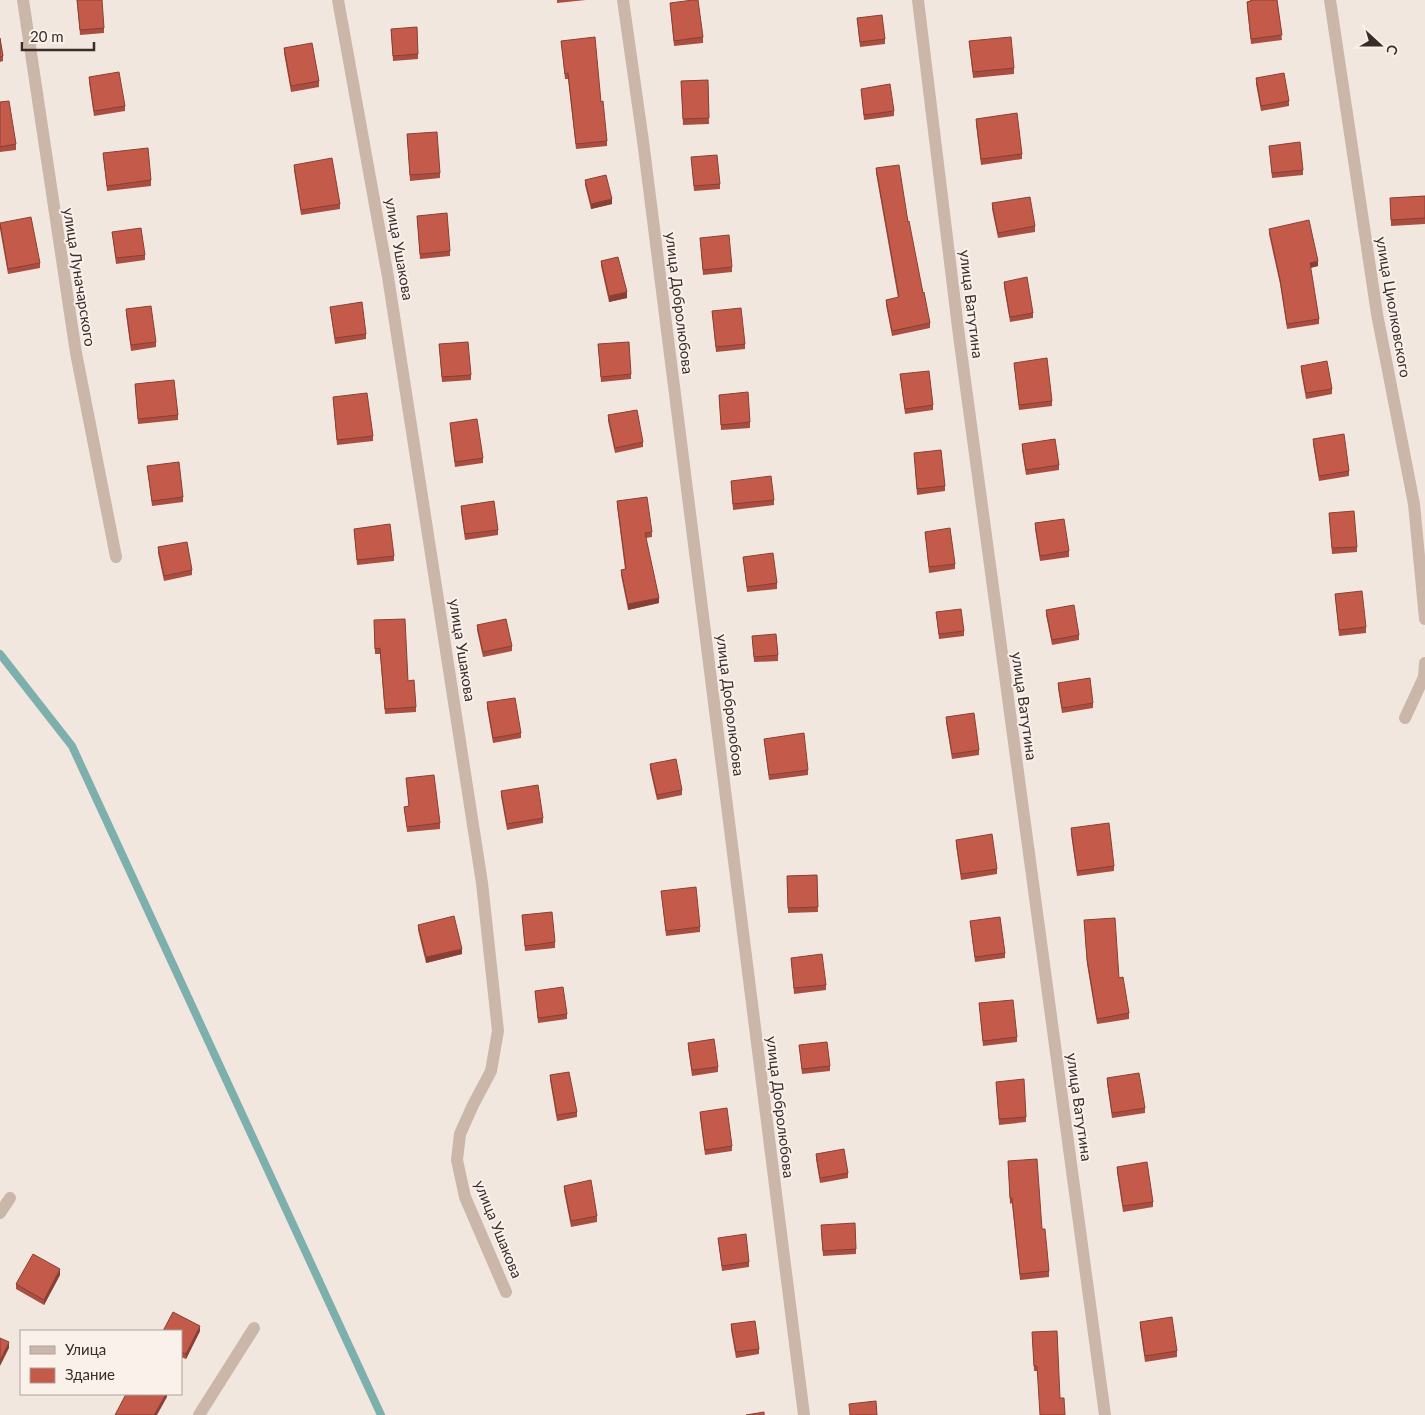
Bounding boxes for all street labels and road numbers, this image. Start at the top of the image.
street label: улица Ушакова [382,196,418,302]
street label: улица Луначарского [60,206,100,348]
street label: улица Добролюбова [662,231,698,375]
street label: улица Циолковского [1373,235,1415,379]
street label: улица Ватутина [956,249,988,359]
street label: улица Ушакова [446,597,480,703]
street label: улица Добролюбова [713,633,749,777]
street label: улица Ватутина [1008,651,1042,761]
street label: улица Добролюбова [763,1035,799,1179]
street label: улица Ватутина [1063,1052,1097,1162]
street label: улица Ушакова [471,1177,527,1281]

